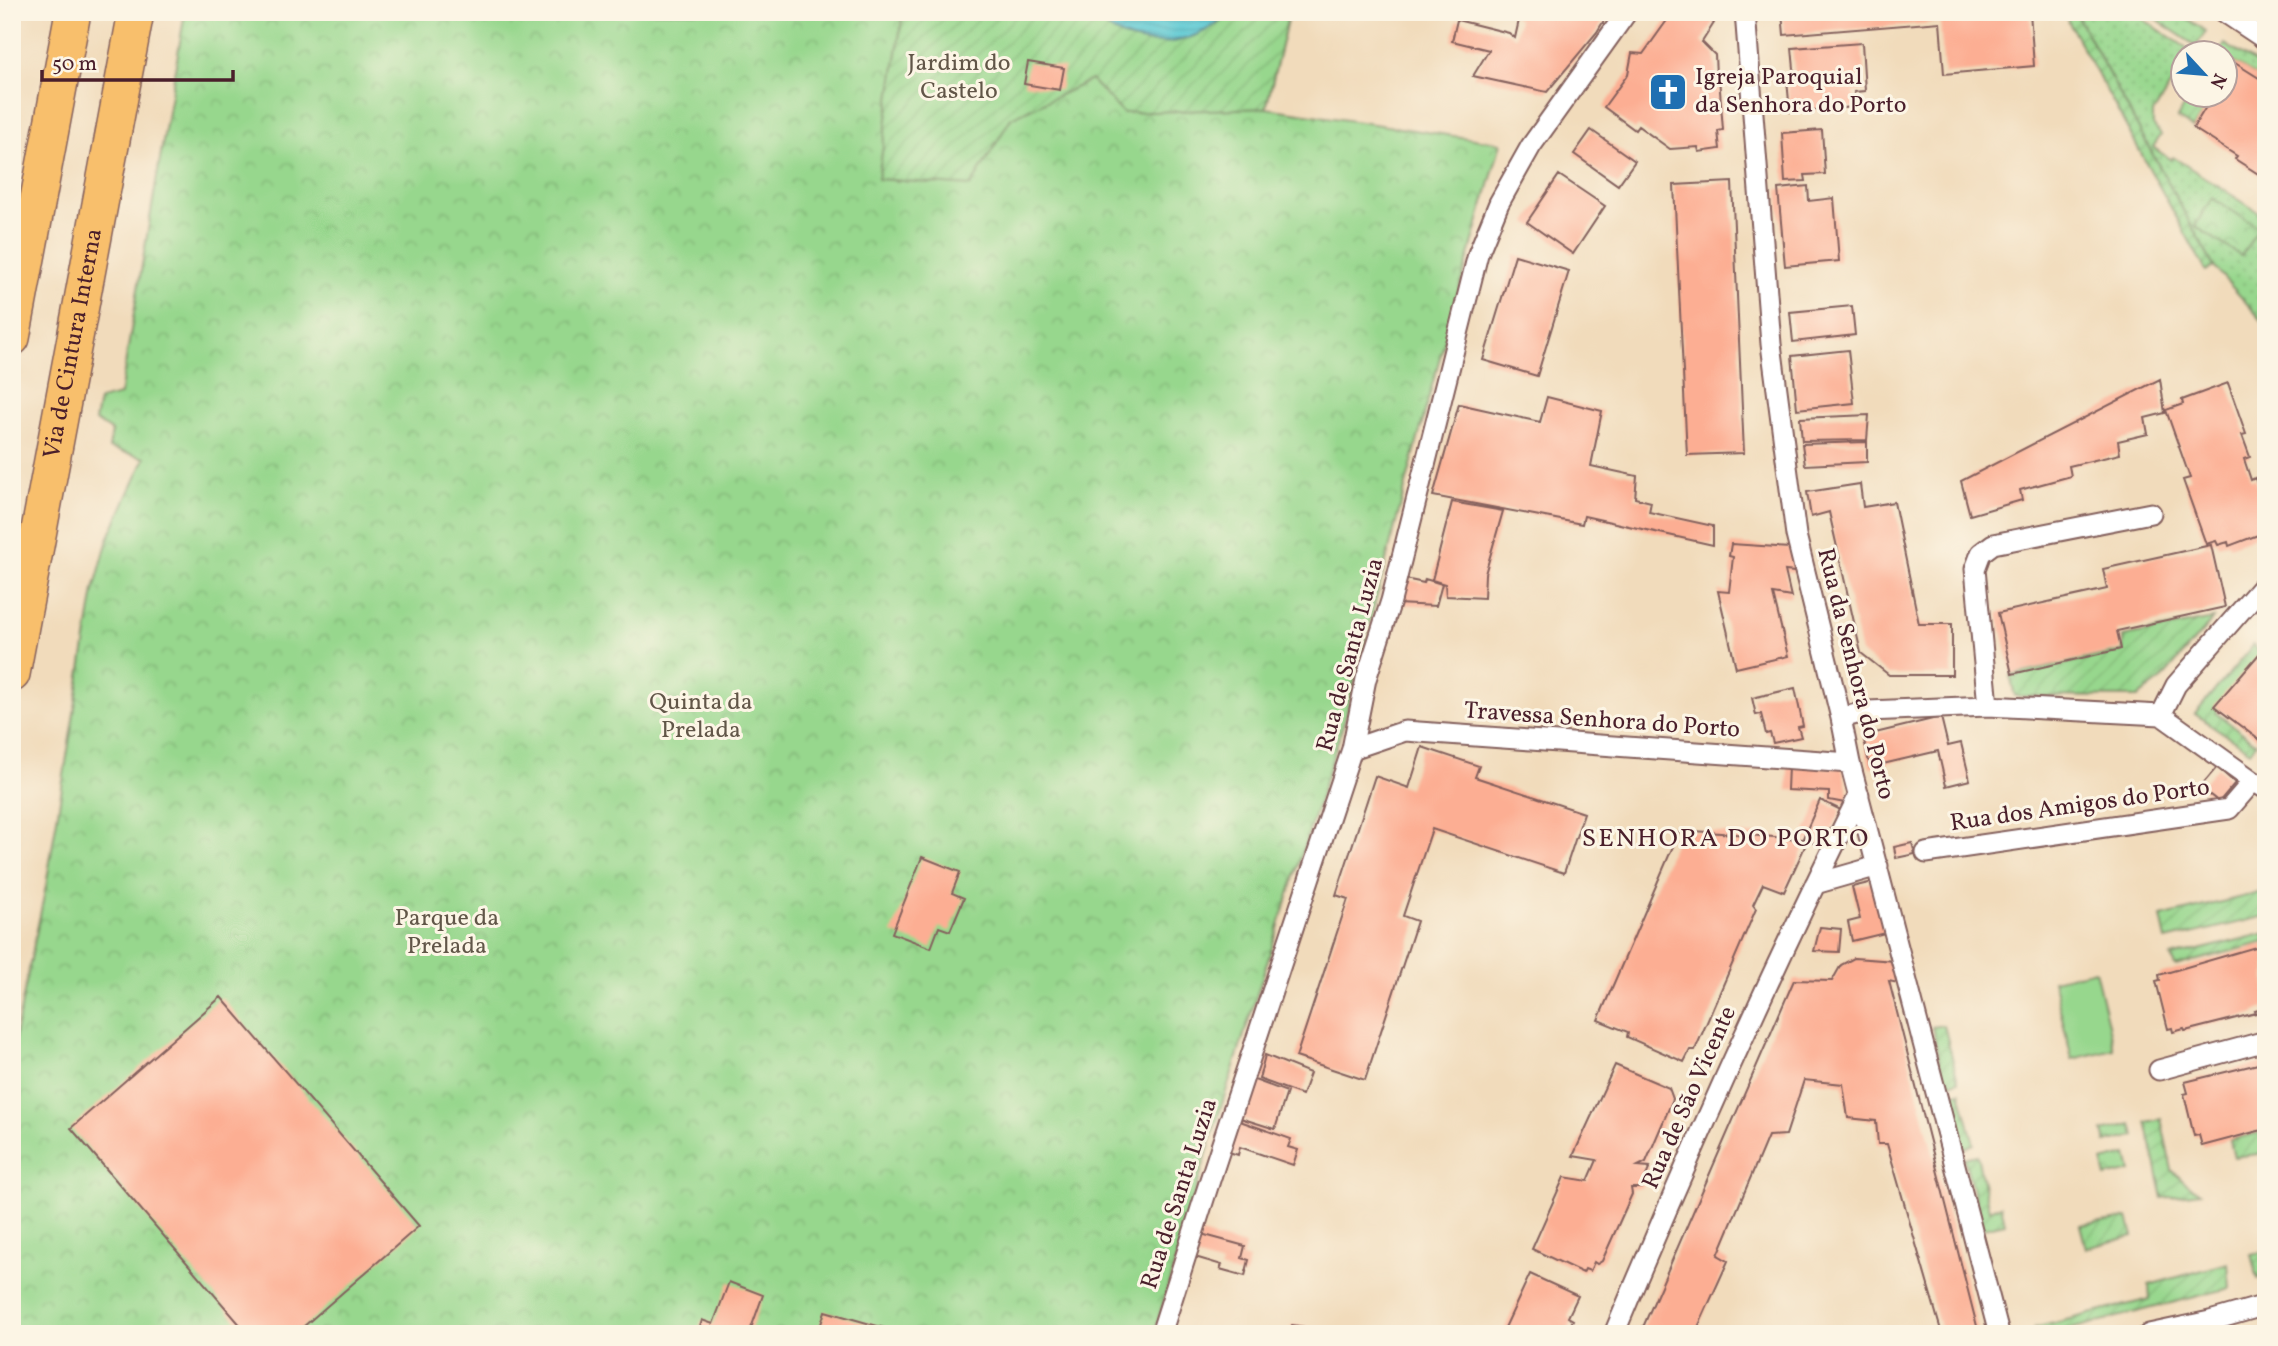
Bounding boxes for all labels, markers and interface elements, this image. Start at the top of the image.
scale bar [42,38,233,82]
north arrow [2170,38,2240,108]
park label: Jardim do Castelo [907,47,1011,109]
text: 50 m [52,50,97,79]
place label: Igreja Paroquial da Senhora do Porto [1695,61,1906,123]
text: N [2203,69,2232,93]
church icon: Igreja Paroquial da Senhora do Porto [1647,71,1689,113]
street label: Via de Cintura Interna [36,226,112,462]
street label: Rua da Senhora do Porto [1807,545,1903,803]
street label: Rua de Santa Luzia [1309,554,1393,756]
park label: Quinta da Prelada [649,686,753,748]
street label: Travessa Senhora do Porto [1463,694,1741,748]
street label: Rua dos Amigos do Porto [1948,771,2212,841]
district label: SENHORA DO PORTO [1582,821,1870,857]
park label: Parque da Prelada [395,902,499,964]
street label: Rua de São Vicente [1634,1001,1746,1195]
street label: Rua de Santa Luzia [1133,1094,1227,1294]

